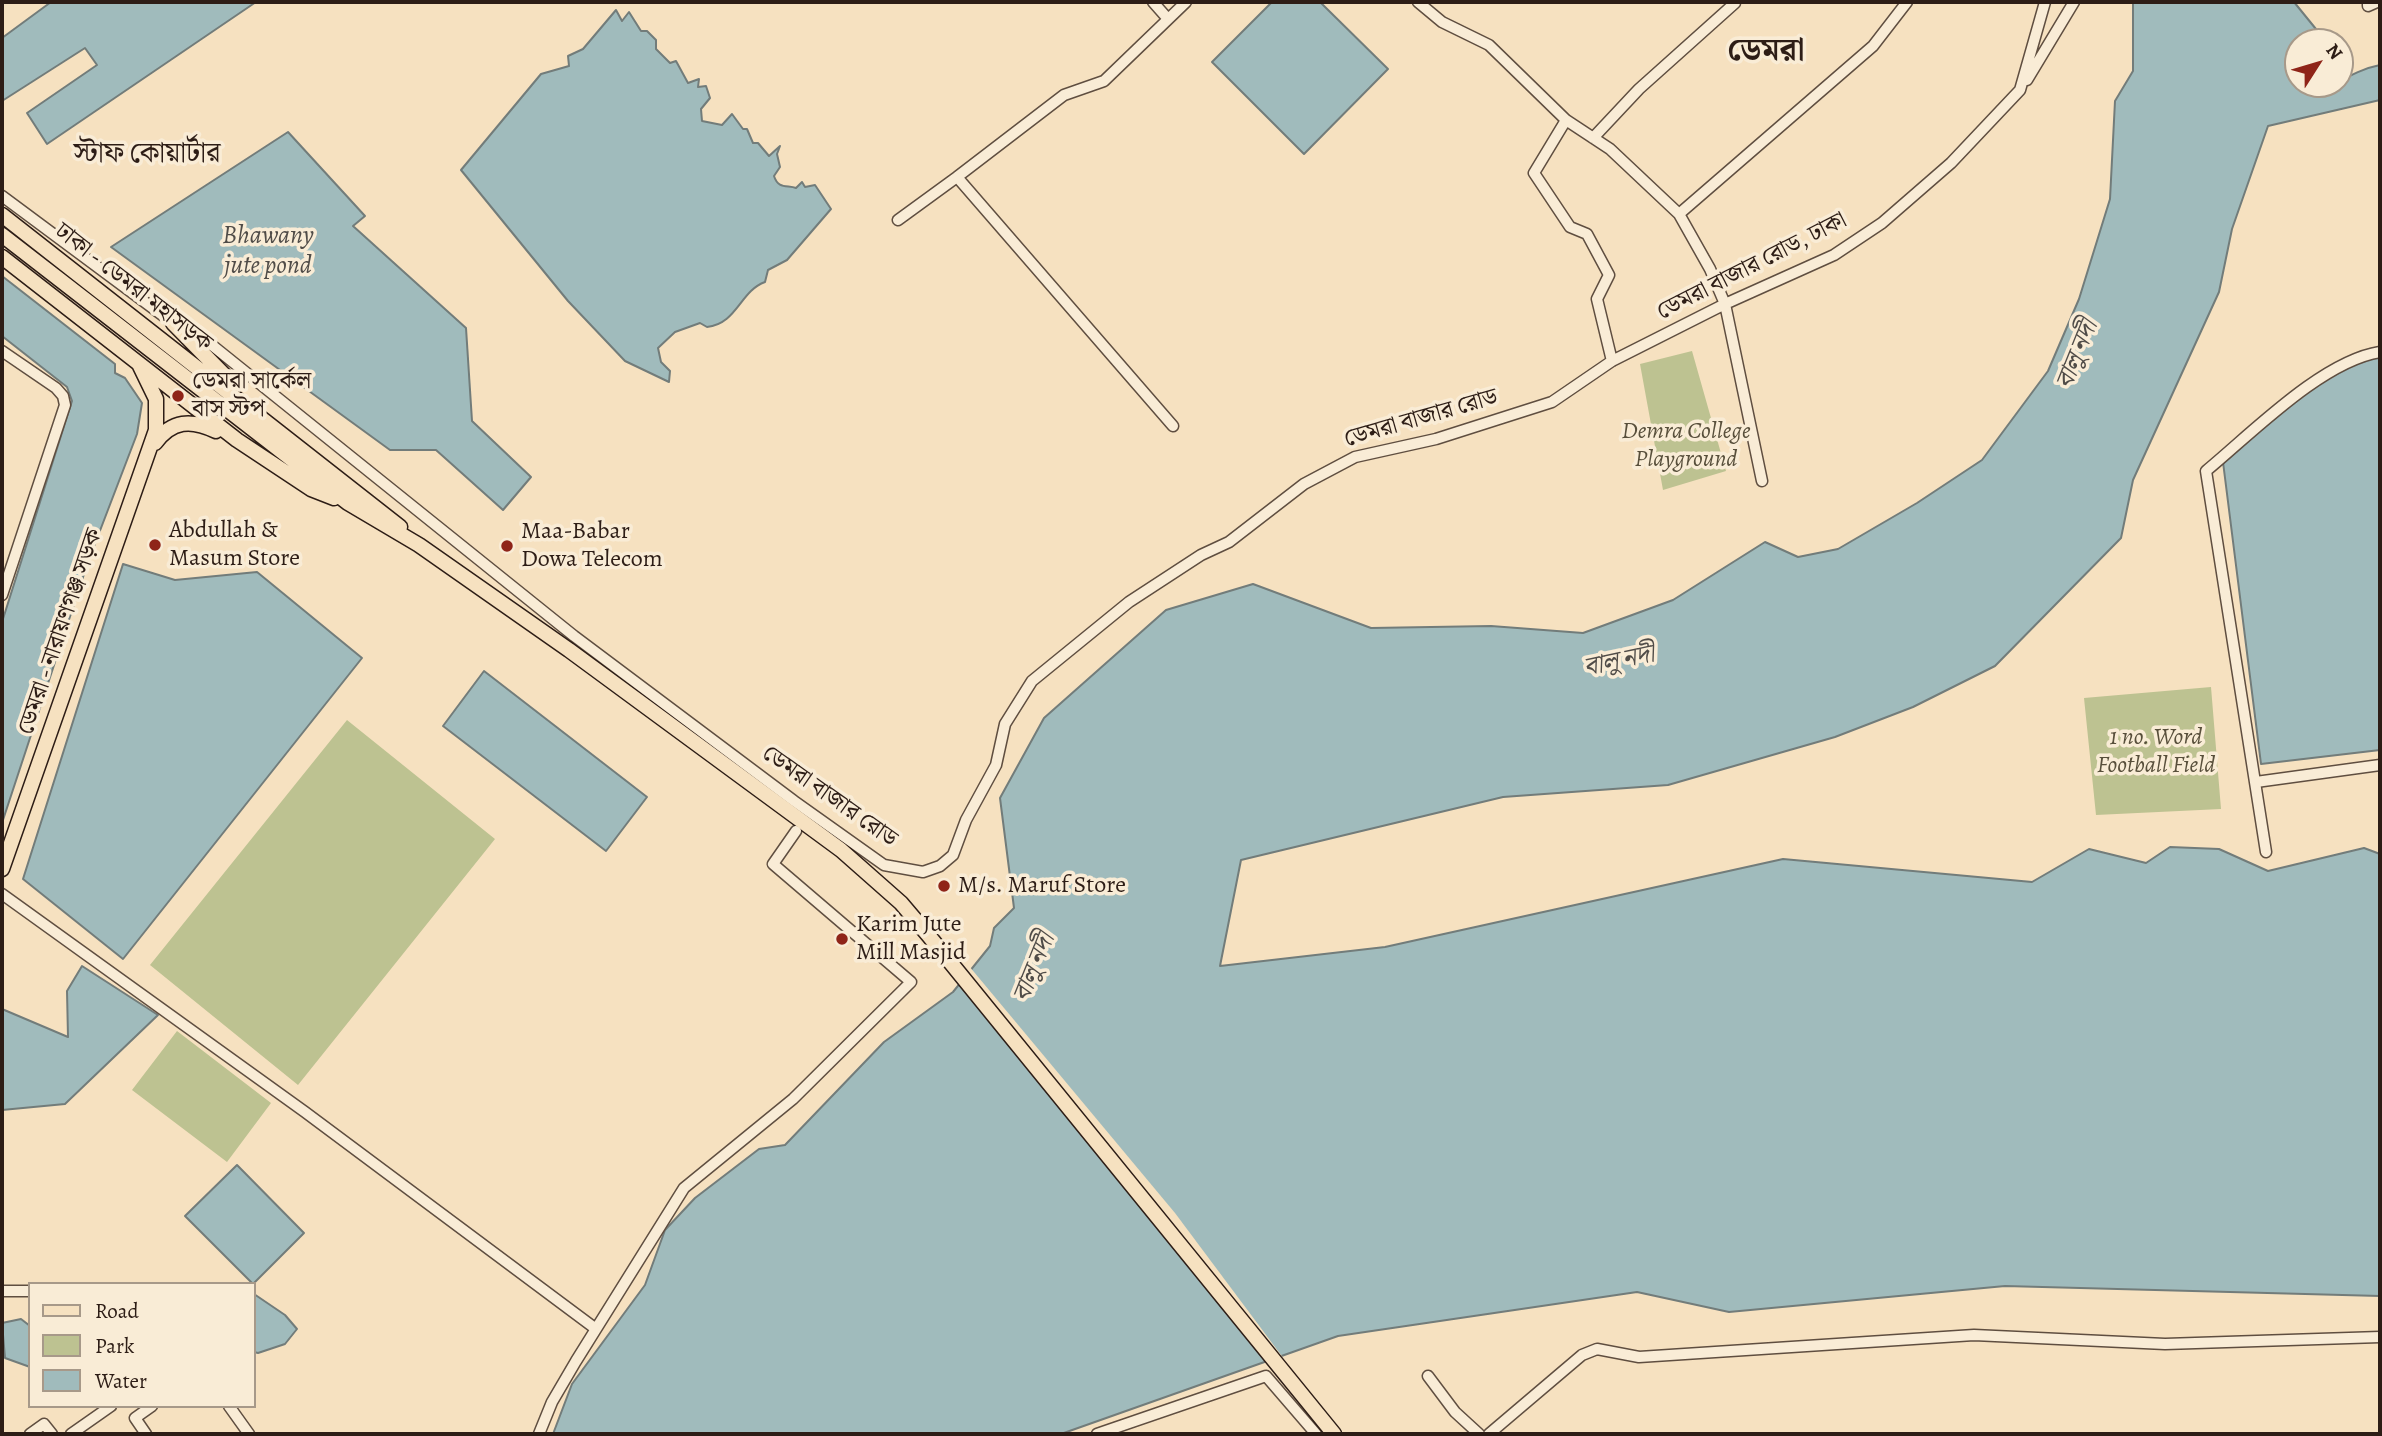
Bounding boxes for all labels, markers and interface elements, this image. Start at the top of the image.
north arrow [2284,28,2354,98]
district label: ডেমরা [1727,33,1805,71]
text: N [2320,38,2349,65]
district label: স্টাফ কোয়ার্টার [73,138,221,172]
street label: ডেমরা বাজার রোড, ঢাকা [1652,207,1852,327]
street label: ঢাকা - ডেমরা মহাসড়ক [49,218,217,358]
water label: Bhawany jute pond [222,221,314,282]
water label: বালু নদী [2050,316,2106,394]
place label: ডেমরা সার্কেল বাস স্টপ [192,368,311,424]
street label: ডেমরা বাজার রোড [1341,383,1501,455]
marker: ডেমরা সার্কেল বাস স্টপ [170,388,186,404]
park label: Demra College Playground [1621,418,1751,474]
place label: Abdullah & Masum Store [169,517,300,573]
place label: Maa-Babar Dowa Telecom [521,518,663,574]
street label: ডেমরা - নারায়ণগঞ্জ সড়ক [12,525,110,739]
marker: Abdullah & Masum Store [147,537,163,553]
marker: Maa-Babar Dowa Telecom [499,538,515,554]
water label: বালু নদী [1581,639,1657,685]
park label: 1 no. Word Football Field [2097,724,2215,780]
street label: ডেমরা বাজার রোড [756,740,902,854]
place label: M/s. Maruf Store [958,872,1126,900]
marker: M/s. Maruf Store [936,878,952,894]
place label: Karim Jute Mill Masjid [856,911,966,967]
water label: বালু নদী [1007,929,1063,1007]
marker: Karim Jute Mill Masjid [834,931,850,947]
legend [28,1282,256,1408]
text: Road [95,1297,139,1325]
text: Park [95,1332,134,1360]
text: Water [95,1367,147,1395]

